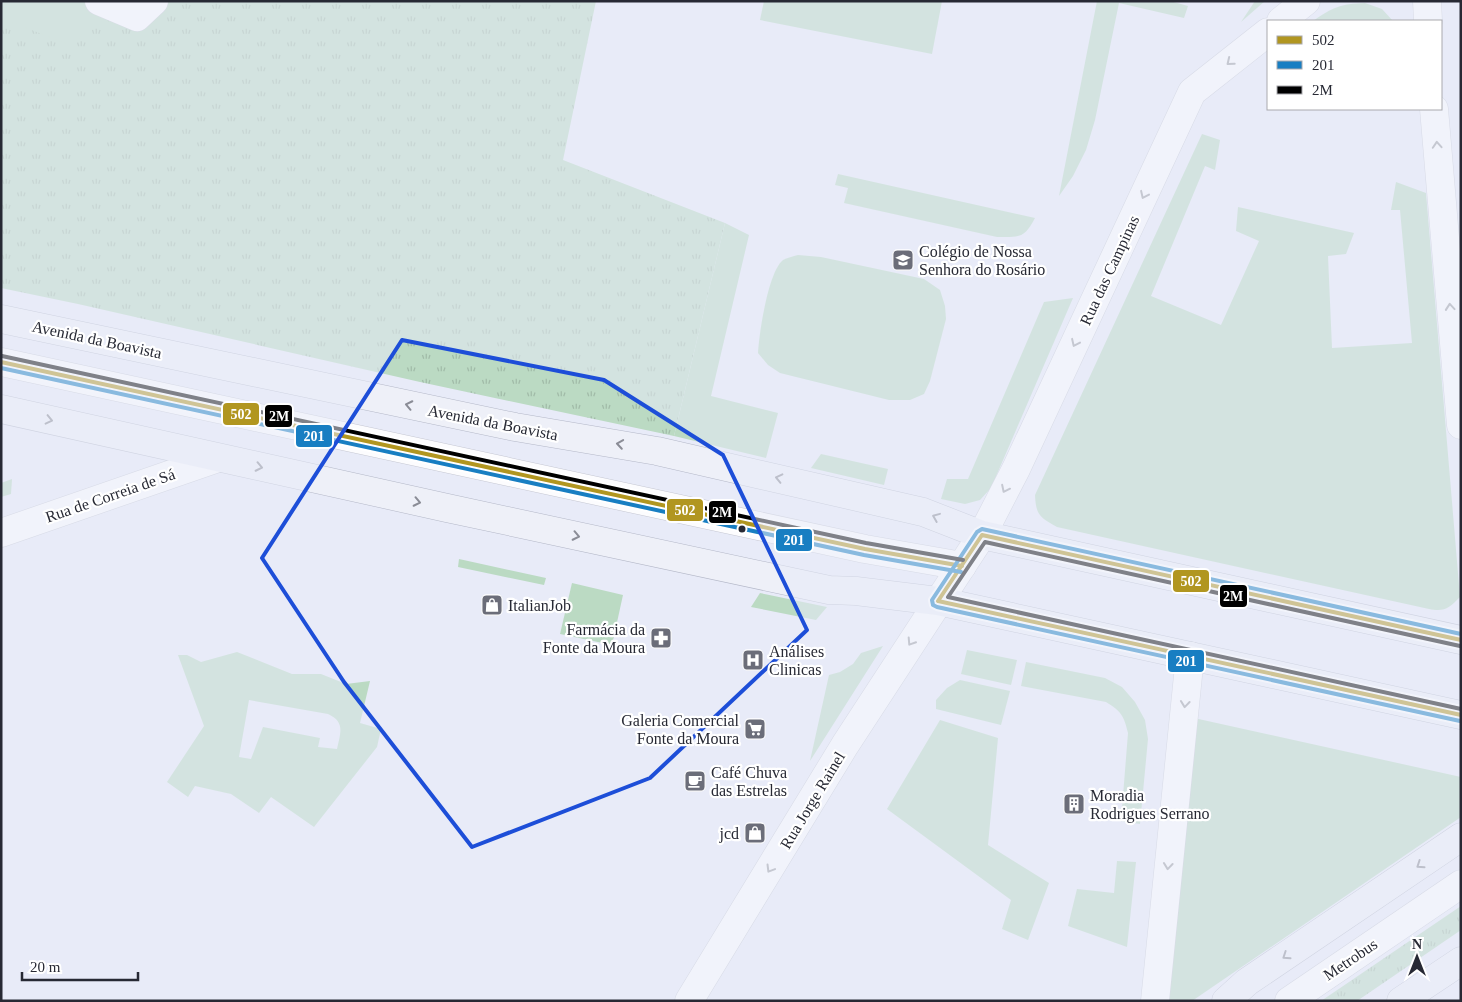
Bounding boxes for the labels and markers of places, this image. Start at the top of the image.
place label: Colégio de Nossa Senhora do Rosário [919,243,1045,278]
school or university icon: Colégio de Nossa Senhora do Rosário [891,248,915,272]
unlabelled marker [737,524,747,534]
shop icon: ItalianJob [480,593,504,617]
place label: ItalianJob [508,597,571,614]
place label: Farmácia da Fonte da Moura [543,621,645,656]
pharmacy icon: Farmácia da Fonte da Moura [649,626,673,650]
place label: Análises Clinicas [769,643,824,678]
hospital icon: Análises Clinicas [741,648,765,672]
place label: Galeria Comercial Fonte da Moura [621,712,740,747]
supermarket icon: Galeria Comercial Fonte da Moura [743,717,767,741]
place label: Café Chuva das Estrelas [711,764,787,799]
cafe icon: Café Chuva das Estrelas [683,769,707,793]
place label: Moradia Rodrigues Serrano [1090,787,1210,823]
building icon: Moradia Rodrigues Serrano [1062,792,1086,816]
shop icon: jcd [743,821,767,845]
place label: jcd [718,825,739,843]

